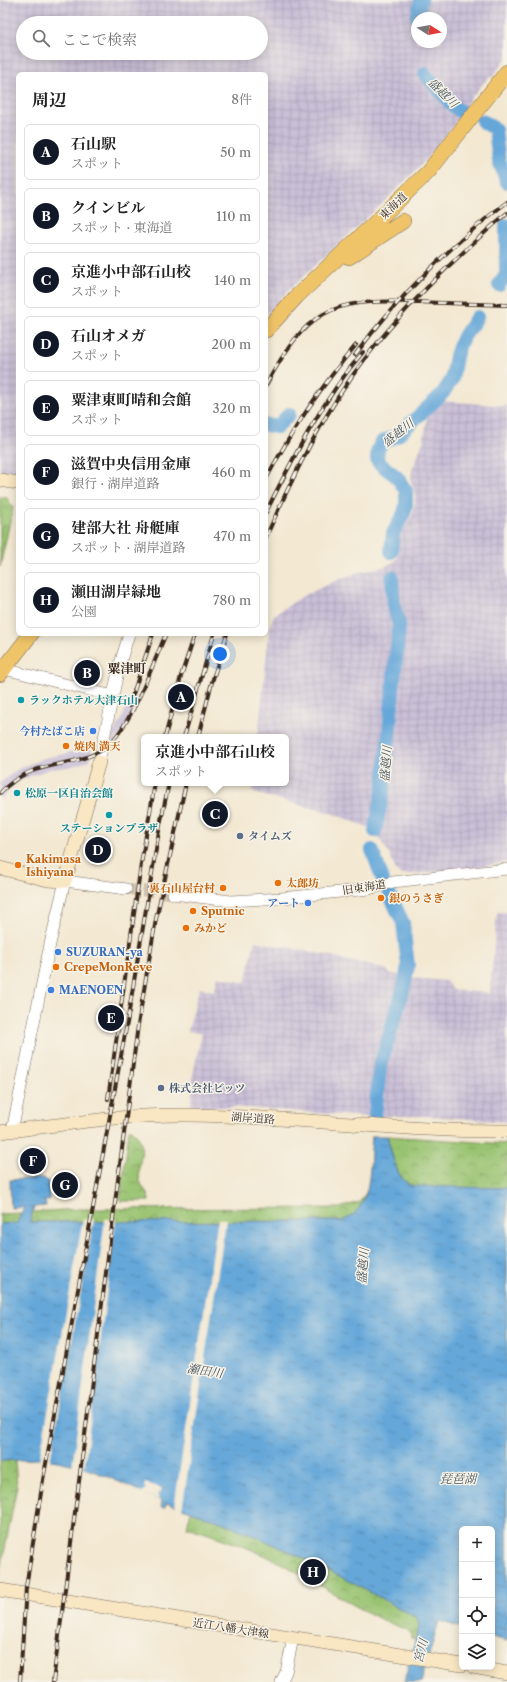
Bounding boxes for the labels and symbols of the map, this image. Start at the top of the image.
north arrow [411,12,447,48]
water label: 盛越川 [425,75,463,112]
street label: 東海道 [376,190,410,222]
water label: 盛越川 [379,414,418,450]
your location [210,644,230,664]
pin: B [74,658,100,688]
district label: 粟津町 [107,660,147,676]
pin: A [168,682,194,712]
place label: ラックホテル大津石山 [29,693,138,707]
marker: ラックホテル大津石山 [16,695,26,705]
place label: 今村たばこ店 [19,724,85,738]
marker: 今村たばこ店 [88,726,98,736]
place label: 焼肉 満天 [74,739,121,753]
marker: 焼肉 満天 [61,741,71,751]
water label: 盛越川 [376,743,395,783]
place label: 松原一区自治会館 [25,786,113,800]
marker: 松原一区自治会館 [12,788,22,798]
pin: C [202,799,228,829]
marker: ステーションプラザ [104,810,114,820]
place label: ステーションプラザ [60,821,158,835]
place label: タイムズ [248,829,292,843]
marker: タイムズ [235,831,245,841]
pin: D [85,835,111,865]
place label: Kakimasa Ishiyana [26,852,82,879]
marker: Kakimasa Ishiyana [13,860,23,870]
place label: 太郎坊 [286,876,319,890]
street label: 旧東海道 [341,877,387,897]
marker: 太郎坊 [273,878,283,888]
place label: 裏石山屋台村 [149,881,215,895]
marker: 裏石山屋台村 [218,883,228,893]
place label: 銀のうさぎ [389,891,444,905]
marker: 銀のうさぎ [376,893,386,903]
place label: アート [267,896,300,910]
marker: アート [303,898,313,908]
place label: Sputnic [201,904,245,918]
marker: Sputnic [188,906,198,916]
place label: みかど [194,921,227,935]
marker: みかど [181,923,191,933]
place label: SUZURAN-ya [66,945,143,959]
marker: SUZURAN-ya [53,947,63,957]
place label: CrepeMonReve [64,960,153,974]
marker: CrepeMonReve [51,962,61,972]
place label: MAENOEN [59,983,124,997]
marker: MAENOEN [46,985,56,995]
pin: E [98,1003,124,1033]
place label: 株式会社ビッツ [169,1081,246,1095]
marker: 株式会社ビッツ [156,1083,166,1093]
street label: 湖岸道路 [231,1109,275,1127]
pin: F [20,1146,46,1176]
pin: G [52,1170,78,1200]
water label: 盛越川 [353,1245,372,1285]
water label: 瀬田川 [186,1360,226,1381]
water label: 琵琶湖 [440,1471,478,1486]
pin: H [300,1557,326,1587]
street label: 近江八幡大津線 [192,1615,270,1641]
water label: 宮川 [410,1635,431,1664]

